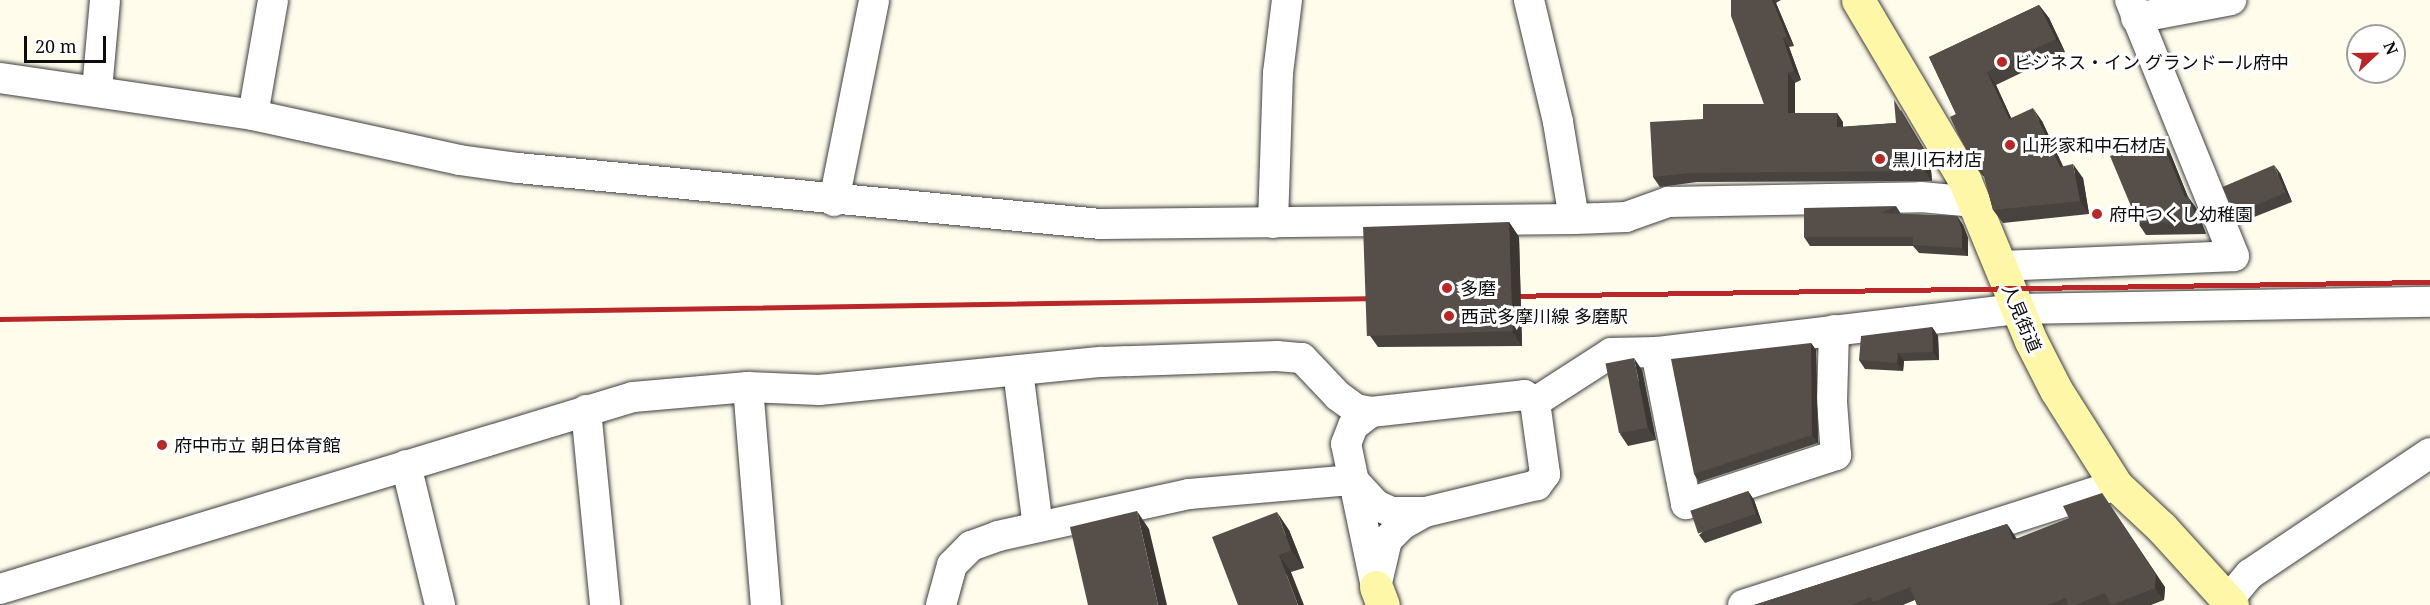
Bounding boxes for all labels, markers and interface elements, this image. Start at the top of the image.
scale bar [27,24,110,62]
north arrow [2346,24,2406,84]
text: 20 m [35,34,77,58]
text: N [2378,38,2403,58]
place label: ビジネス・イン グランドール府中 [2014,51,2289,73]
marker: ビジネス・イン グランドール府中 [1995,55,2009,69]
place label: 山形家和中石材店 [2022,134,2166,156]
marker: 山形家和中石材店 [2003,138,2017,152]
place label: 黒川石材店 [1892,148,1982,170]
marker: 黒川石材店 [1873,152,1887,166]
place label: 府中つくし幼稚園 [2109,203,2253,225]
marker: 府中つくし幼稚園 [2090,207,2104,221]
place label: 多磨 [1460,277,1496,299]
marker: 多磨 [1438,279,1456,297]
street label: 人見街道 [1998,281,2046,355]
place label: 西武多摩川線 多磨駅 [1461,305,1628,327]
marker: 西武多摩川線 多磨駅 [1442,309,1456,323]
place label: 府中市立 朝日体育館 [174,434,341,456]
marker: 府中市立 朝日体育館 [155,438,169,452]

